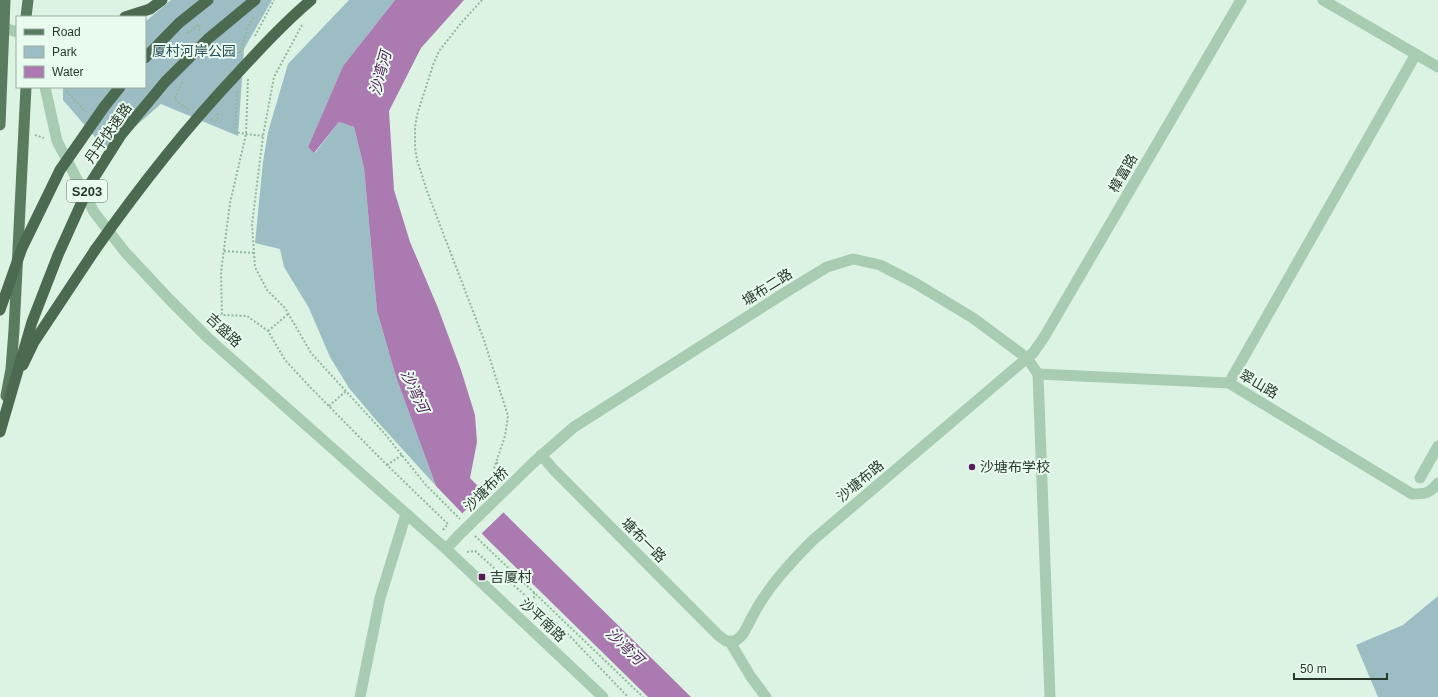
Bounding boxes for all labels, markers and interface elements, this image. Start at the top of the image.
legend [16,16,146,88]
text: Road [52,25,81,39]
park label: 厦村河岸公园 [152,43,236,59]
text: Park [52,45,78,59]
water label: 沙湾河 [366,46,395,97]
text: Water [52,65,84,79]
street label: 丹平快速路 [81,100,135,166]
street label: 樟富路 [1106,151,1140,195]
road number: S203 [67,180,107,202]
street label: 塘布二路 [739,265,795,309]
street label: 吉盛路 [203,310,245,350]
water label: 沙湾河 [398,367,433,418]
street label: 翠山路 [1237,367,1281,401]
street label: 沙塘布路 [833,457,887,505]
place label: 沙塘布学校 [980,459,1050,475]
marker: 沙塘布学校 [967,462,977,472]
street label: 沙塘布桥 [461,464,511,514]
street label: 塘布一路 [619,515,669,565]
place label: 吉厦村 [490,569,532,585]
marker: 吉厦村 [477,572,487,582]
street label: 沙平南路 [517,595,569,645]
water label: 沙湾河 [603,624,649,670]
scale bar [1294,655,1387,681]
text: 50 m [1300,662,1327,676]

